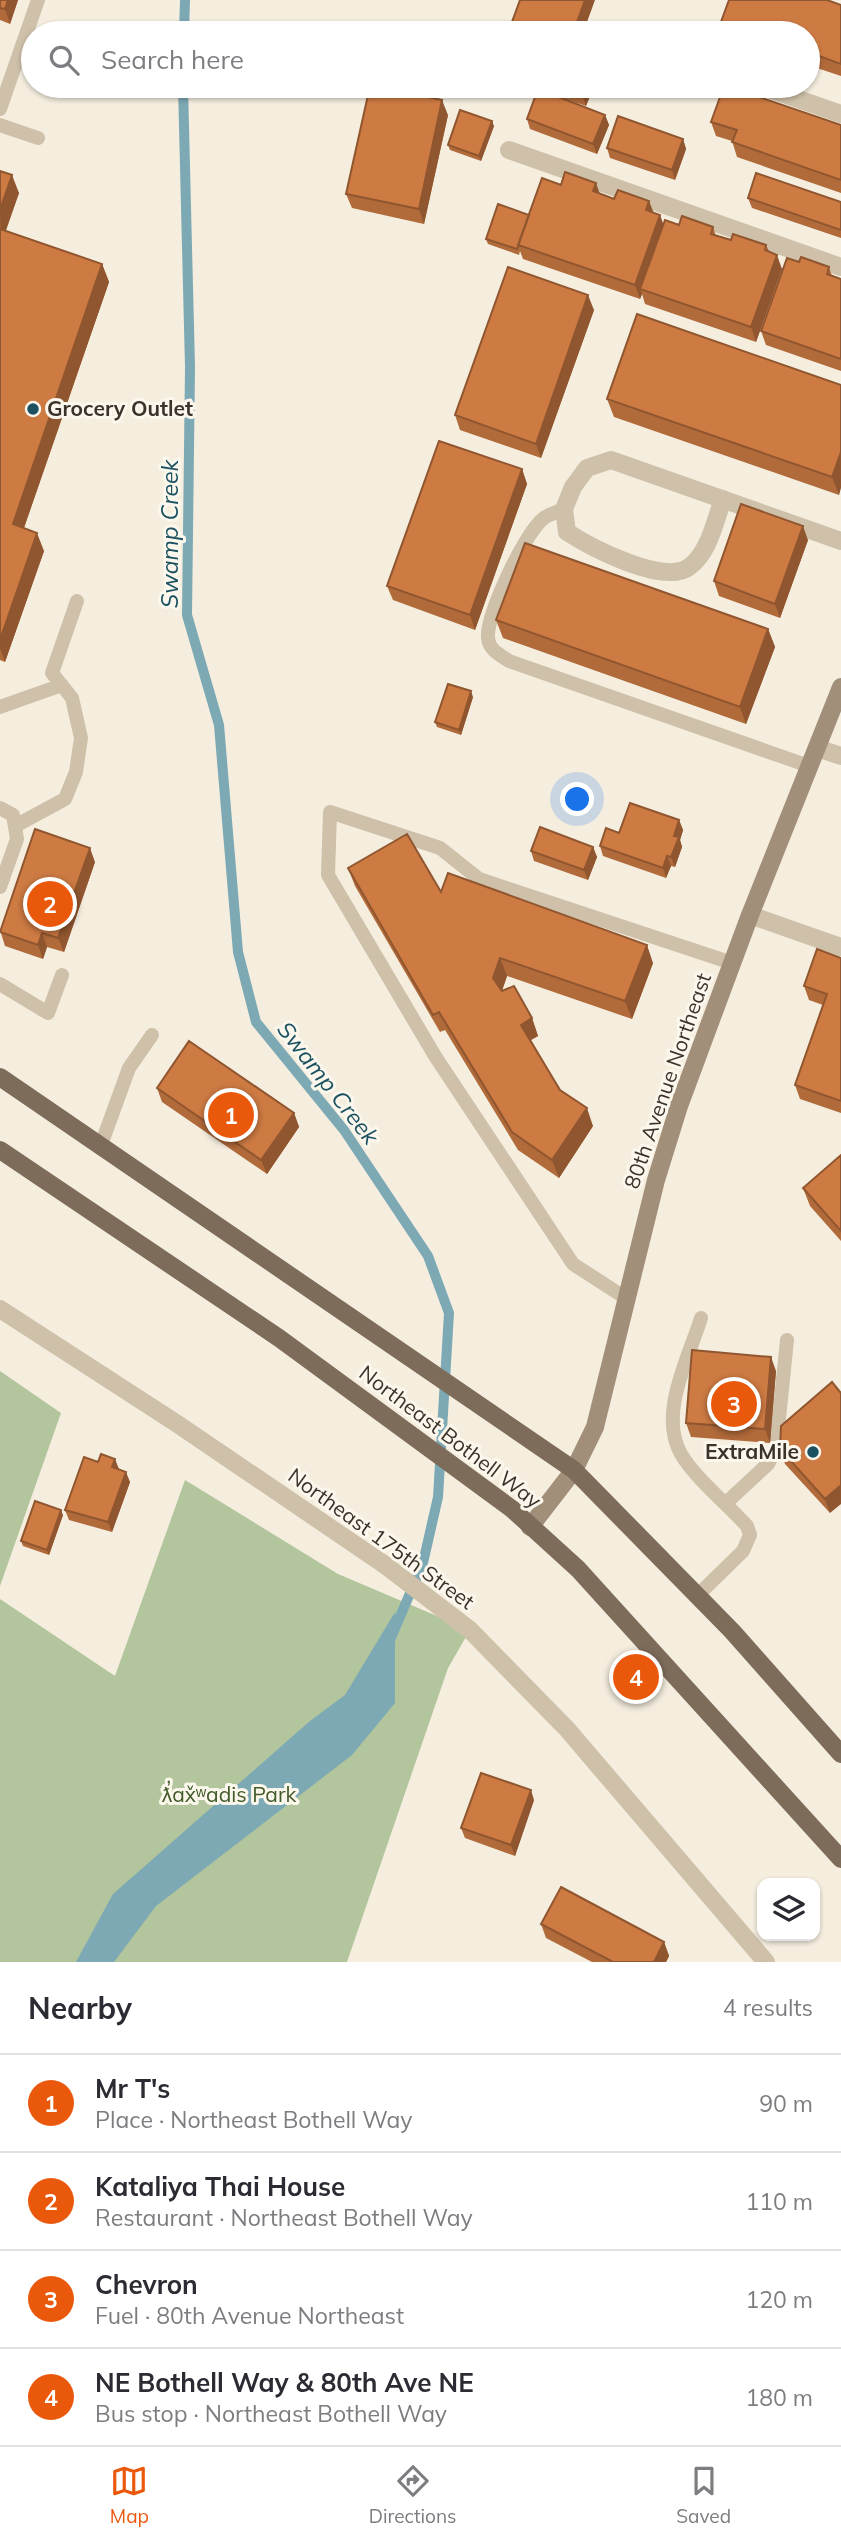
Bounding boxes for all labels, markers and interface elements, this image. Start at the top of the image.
search box [21,21,820,98]
icon: search [45,41,83,79]
text: Search here [101,43,244,76]
place label: Grocery Outlet [47,395,193,421]
marker: Grocery Outlet [25,401,41,417]
water label: Swamp Creek [155,459,184,608]
your location [560,782,594,816]
pin: 2 [27,878,73,930]
street label: 80th Avenue Northeast [618,970,716,1192]
water label: Swamp Creek [271,1015,386,1151]
pin: 1 [208,1089,254,1141]
street label: Northeast Bothell Way [354,1359,547,1513]
pin: 3 [711,1378,757,1430]
place label: ExtraMile [705,1438,799,1464]
marker: ExtraMile [805,1444,821,1460]
street label: Northeast 175th Street [283,1462,480,1614]
pin: 4 [613,1651,659,1703]
park label: ƛ̕ax̌ʷadis Park [162,1780,297,1807]
map controls [757,1878,820,1941]
button: layers [757,1878,820,1941]
text: Nearby [28,1989,132,2027]
text: 4 results [723,1993,813,2022]
text: Mr T's [95,2072,170,2105]
text: 1 [44,2089,58,2118]
text: 90 m [759,2089,813,2118]
text: Place · Northeast Bothell Way [95,2105,413,2134]
text: Kataliya Thai House [95,2170,345,2203]
text: 2 [44,2187,58,2216]
text: 110 m [745,2187,813,2216]
text: Restaurant · Northeast Bothell Way [95,2203,473,2232]
text: Chevron [95,2268,198,2301]
text: 3 [44,2285,58,2314]
text: 120 m [745,2285,813,2314]
text: Fuel · 80th Avenue Northeast [95,2301,404,2330]
text: NE Bothell Way & 80th Ave NE [95,2366,474,2399]
text: 4 [44,2383,58,2412]
text: 180 m [745,2383,813,2412]
text: Bus stop · Northeast Bothell Way [95,2399,447,2428]
tab: Map [110,2462,149,2528]
tab: Directions [369,2462,457,2528]
tab: Saved [676,2462,731,2528]

